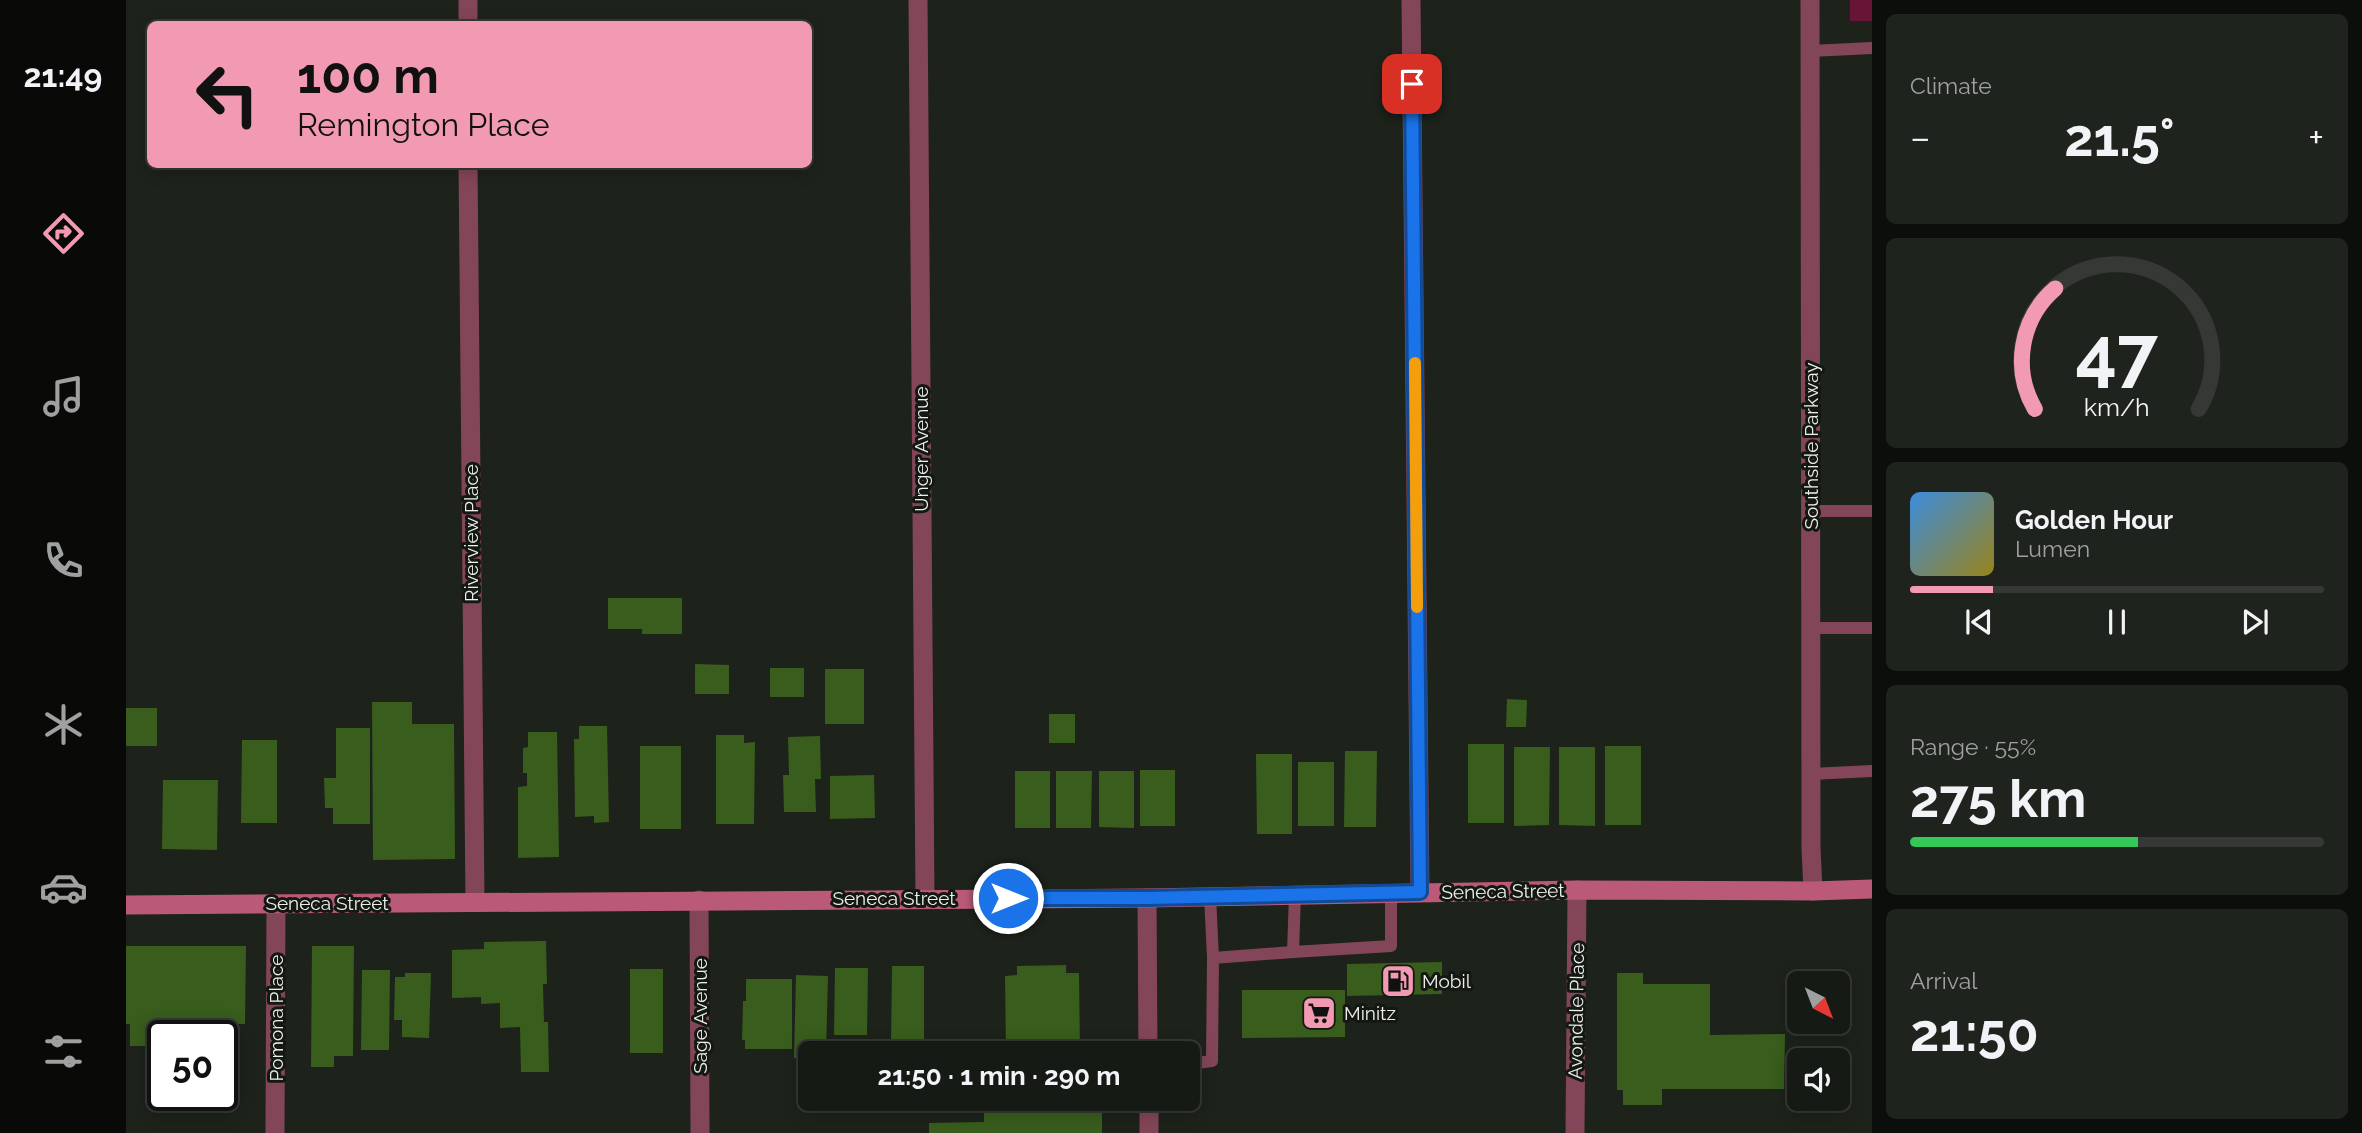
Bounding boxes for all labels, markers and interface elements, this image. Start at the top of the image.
text: 100 m [297,47,439,104]
icon: left [182,49,273,140]
pin [1382,54,1442,114]
text: 21:49 [24,57,102,94]
icon: arrive [1393,65,1431,103]
text: Climate [1910,72,1992,99]
text: Remington Place [297,106,550,143]
text: 21.5° [2064,107,2175,168]
text: − [1910,115,1930,160]
text: + [2308,115,2324,160]
icon: directions [39,209,88,258]
text: 47 [2076,311,2158,396]
street label: Southside Parkway [1800,362,1822,530]
icon: music [39,372,88,421]
street label: Unger Avenue [910,386,932,512]
text: km/h [2084,391,2150,421]
street label: Riverview Place [460,464,482,602]
text: Golden Hour [2015,505,2173,535]
text: Lumen [2015,535,2090,562]
icon: phone [39,536,88,585]
icon: previous [1960,603,1998,641]
icon: pause [2098,603,2136,641]
icon: next [2236,603,2274,641]
icon: climate [39,700,88,749]
text: Range · 55% [1910,733,2036,760]
text: 275 km [1910,768,2087,829]
position arrow [971,861,1045,935]
icon: car [39,863,88,912]
street label: Seneca Street [1441,879,1565,903]
street label: Seneca Street [832,887,956,909]
street label: Seneca Street [265,892,389,914]
street label: Avondale Place [1564,943,1588,1079]
street label: Pomona Place [265,955,287,1081]
street label: Sage Avenue [689,958,711,1074]
fuel station icon: Mobil [1379,962,1417,1000]
text: Arrival [1910,967,1977,994]
place label: Mobil [1422,970,1472,992]
north arrow [1787,971,1850,1034]
map controls [1787,971,1850,1111]
supermarket icon: Minitz [1300,994,1338,1032]
place label: Minitz [1344,1002,1396,1024]
text: 21:50 [1910,1002,2039,1063]
speed limit sign: 50 [147,1020,238,1111]
icon: filters [39,1027,88,1076]
button: sound [1787,1048,1850,1111]
text: 21:50 · 1 min · 290 m [878,1061,1120,1091]

